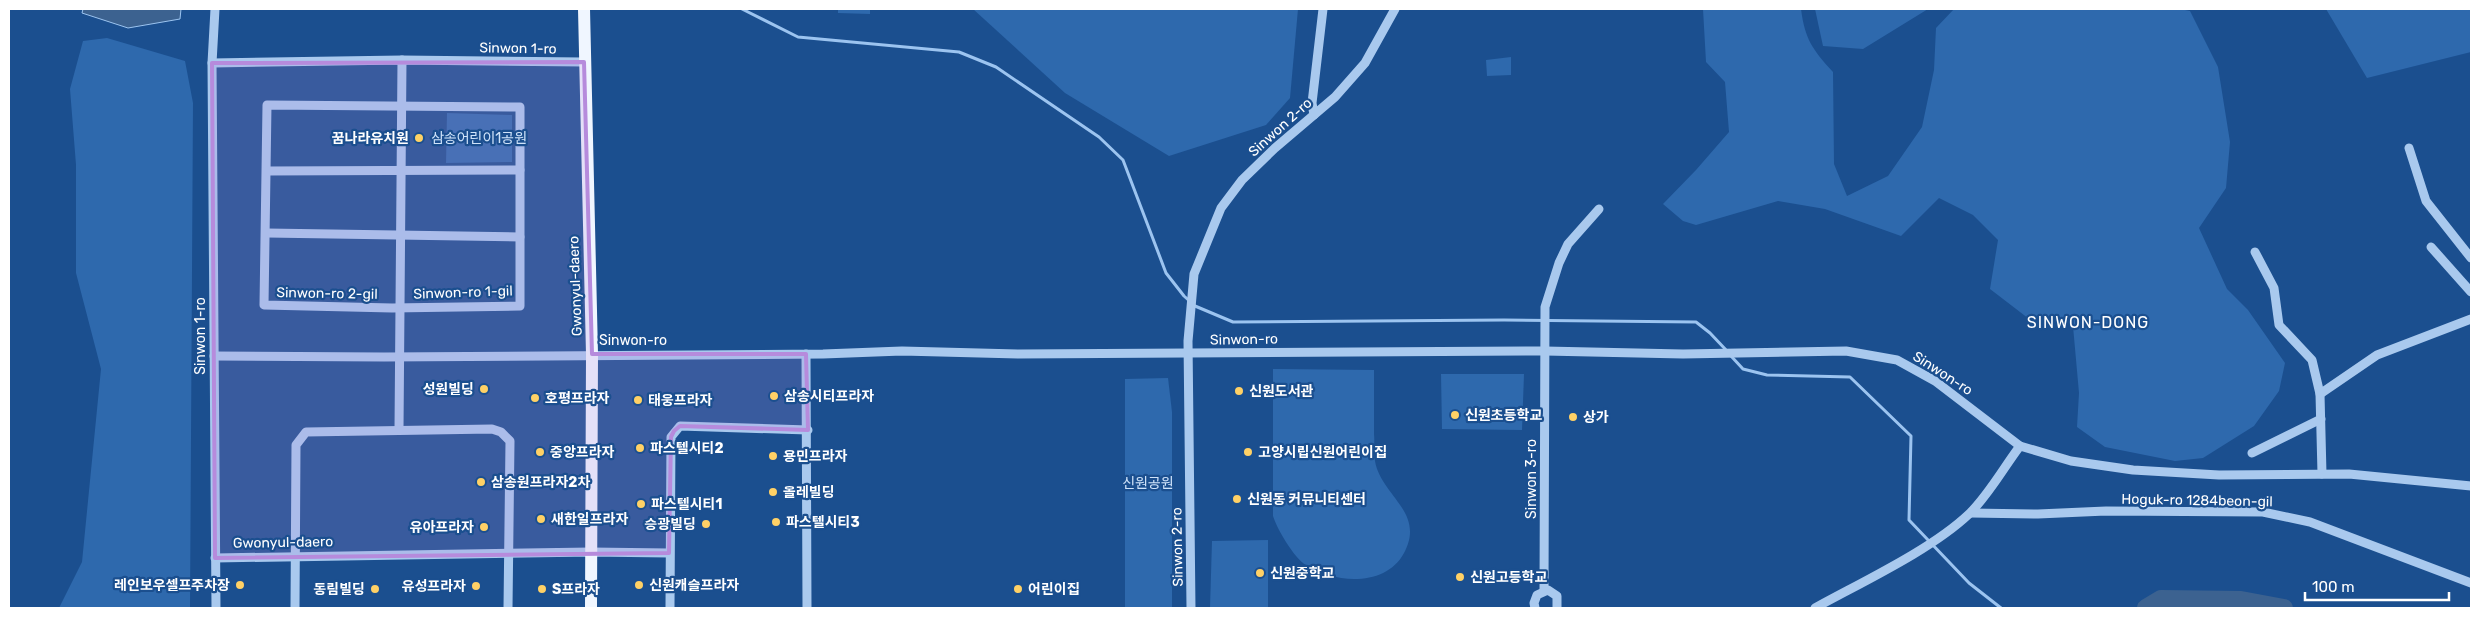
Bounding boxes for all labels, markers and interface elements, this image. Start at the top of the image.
street label: Sinwon 1-ro [479,39,557,58]
street label: Sinwon 2-ro [1245,95,1316,160]
place label: 꿈나라유치원 [332,130,409,147]
park label: 삼송어린이1공원 [431,130,527,147]
marker: 꿈나라유치원 [413,132,425,144]
street label: Gwonyul-daero [565,236,586,336]
street label: Sinwon-ro 1-gil [413,282,513,303]
street label: Sinwon-ro 2-gil [276,284,378,303]
street label: Sinwon 1-ro [192,297,209,375]
district label: SINWON-DONG [2027,313,2149,332]
street label: Sinwon-ro [1210,330,1278,349]
street label: Sinwon-ro [599,332,667,349]
street label: Sinwon-ro [1910,348,1976,399]
place label: 성원빌딩 [422,381,474,398]
marker: 성원빌딩 [478,383,490,395]
place label: 신원도서관 [1249,383,1314,400]
marker: 신원도서관 [1233,385,1245,397]
place label: 삼송시티프라자 [784,388,874,405]
place label: 호평프라자 [545,390,610,407]
marker: 삼송시티프라자 [768,390,780,402]
marker: 호평프라자 [529,392,541,404]
place label: 태웅프라자 [648,392,713,409]
marker: 태웅프라자 [632,394,644,406]
place label: 신원초등학교 [1465,407,1542,424]
marker: 신원초등학교 [1449,409,1461,421]
place label: 상가 [1583,409,1609,426]
marker: 상가 [1567,411,1579,423]
street label: Sinwon 3-ro [1523,439,1540,519]
place label: 파스텔시티2 [650,440,724,457]
marker: 파스텔시티2 [634,442,646,454]
place label: 중앙프라자 [550,444,615,461]
place label: 고양시립신원어린이집 [1258,444,1387,461]
marker: 중앙프라자 [534,446,546,458]
marker: 고양시립신원어린이집 [1242,446,1254,458]
place label: 용민프라자 [783,448,848,465]
marker: 용민프라자 [767,450,779,462]
place label: 삼송원프라자2차 [491,474,590,491]
park label: 신원공원 [1122,475,1174,492]
marker: 삼송원프라자2차 [475,476,487,488]
place label: 올레빌딩 [783,484,835,501]
marker: 올레빌딩 [767,486,779,498]
place label: 신원동 커뮤니티센터 [1247,491,1366,508]
street label: Hoguk-ro 1284beon-gil [2121,491,2273,510]
marker: 신원동 커뮤니티센터 [1231,493,1243,505]
place label: 파스텔시티1 [651,496,722,513]
marker: 파스텔시티1 [635,498,647,510]
street label: Sinwon 2-ro [1168,507,1187,587]
place label: 새한일프라자 [551,511,628,528]
marker: 새한일프라자 [535,513,547,525]
place label: 파스텔시티3 [786,514,860,531]
place label: 승광빌딩 [644,516,696,533]
marker: 파스텔시티3 [770,516,782,528]
marker: 승광빌딩 [700,518,712,530]
place label: 유아프라자 [410,519,474,536]
marker: 유아프라자 [478,521,490,533]
street label: Gwonyul-daero [233,533,333,552]
place label: 신원중학교 [1270,565,1335,582]
marker: 신원중학교 [1254,567,1266,579]
place label: 신원고등학교 [1470,569,1547,586]
scale bar [2305,570,2449,602]
marker: 신원고등학교 [1454,571,1466,583]
place label: 레인보우셀프주차장 [114,577,230,594]
place label: 신원캐슬프라자 [649,577,739,594]
place label: 유성프라자 [402,578,466,595]
text: 100 m [2312,578,2354,596]
marker: 레인보우셀프주차장 [234,579,246,591]
marker: 신원캐슬프라자 [633,579,645,591]
marker: 유성프라자 [470,580,482,592]
place label: 동림빌딩 [313,581,365,598]
place label: S프라자 [552,581,600,598]
place label: 어린이집 [1028,581,1080,598]
marker: 동림빌딩 [369,583,381,595]
marker: S프라자 [536,583,548,595]
marker: 어린이집 [1012,583,1024,595]

